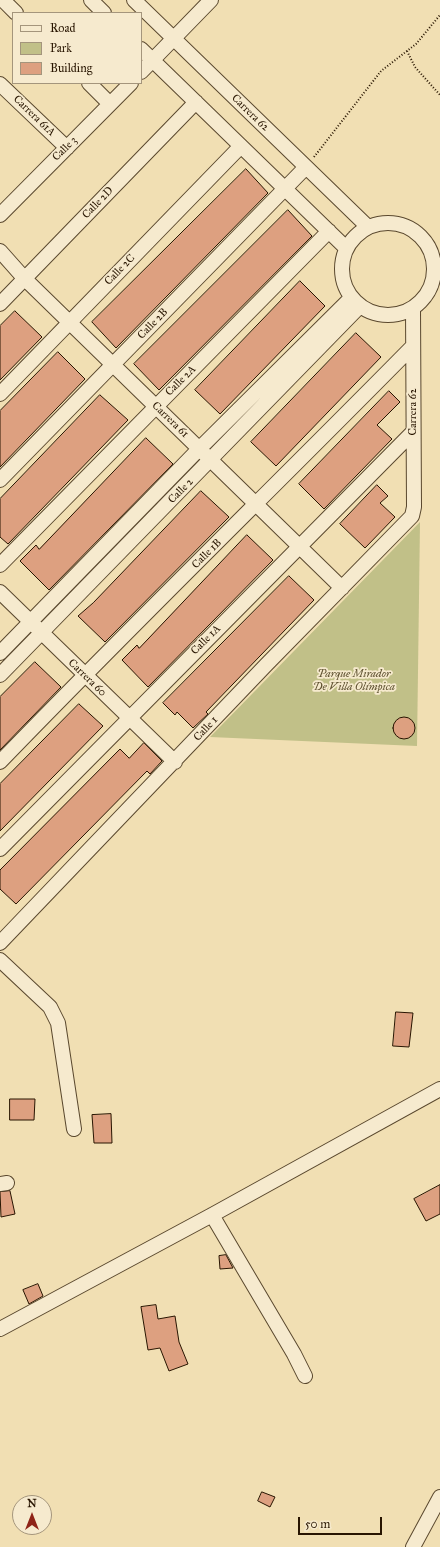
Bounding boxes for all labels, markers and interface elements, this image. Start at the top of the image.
legend [12,12,142,84]
text: Road [50,21,76,35]
text: Park [50,41,72,55]
text: Building [50,61,92,75]
street label: Carrera 62 [228,92,272,134]
street label: Carrera 61A [10,93,58,139]
street label: Calle 3 [50,134,80,164]
street label: Calle 2D [80,184,116,222]
street label: Calle 2C [102,252,138,288]
street label: Calle 2B [135,306,171,342]
street label: Calle 2A [163,363,199,399]
street label: Carrera 62 [406,388,420,436]
street label: Carrera 61 [149,399,191,441]
street label: Calle 2 [166,476,196,506]
street label: Calle 1B [189,536,225,572]
street label: Calle 1A [188,622,224,658]
street label: Carrera 60 [65,657,109,699]
park label: Parque Mirador De Villa Olímpica [313,667,395,693]
street label: Calle 1 [191,714,221,744]
north arrow [12,1495,52,1535]
text: N [27,1497,37,1510]
scale bar [300,1509,384,1535]
text: 50 m [305,1517,330,1531]

